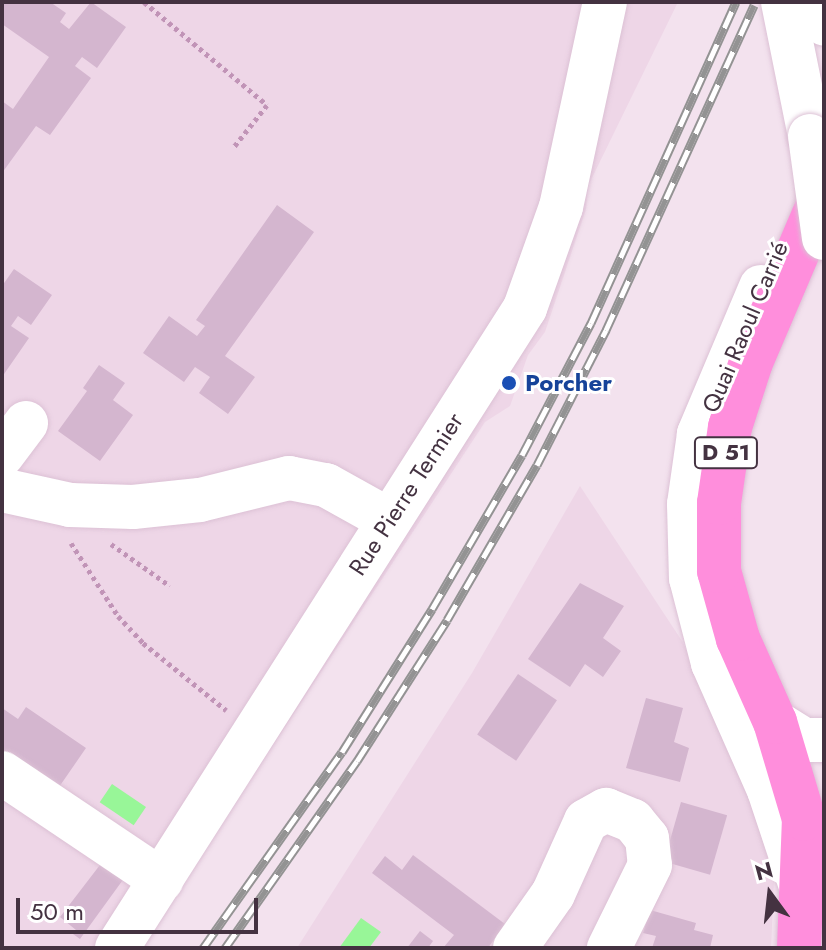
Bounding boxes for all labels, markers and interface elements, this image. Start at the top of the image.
street label: Quai Raoul Carrié [696,237,794,417]
place label: Porcher [525,369,612,397]
marker: Porcher [500,374,518,392]
street label: Rue Pierre Termier [343,407,469,581]
road number: D 51 [692,435,760,471]
text: N [751,853,776,889]
north arrow [730,854,810,934]
scale bar [20,882,262,932]
text: 50 m [30,894,84,929]

